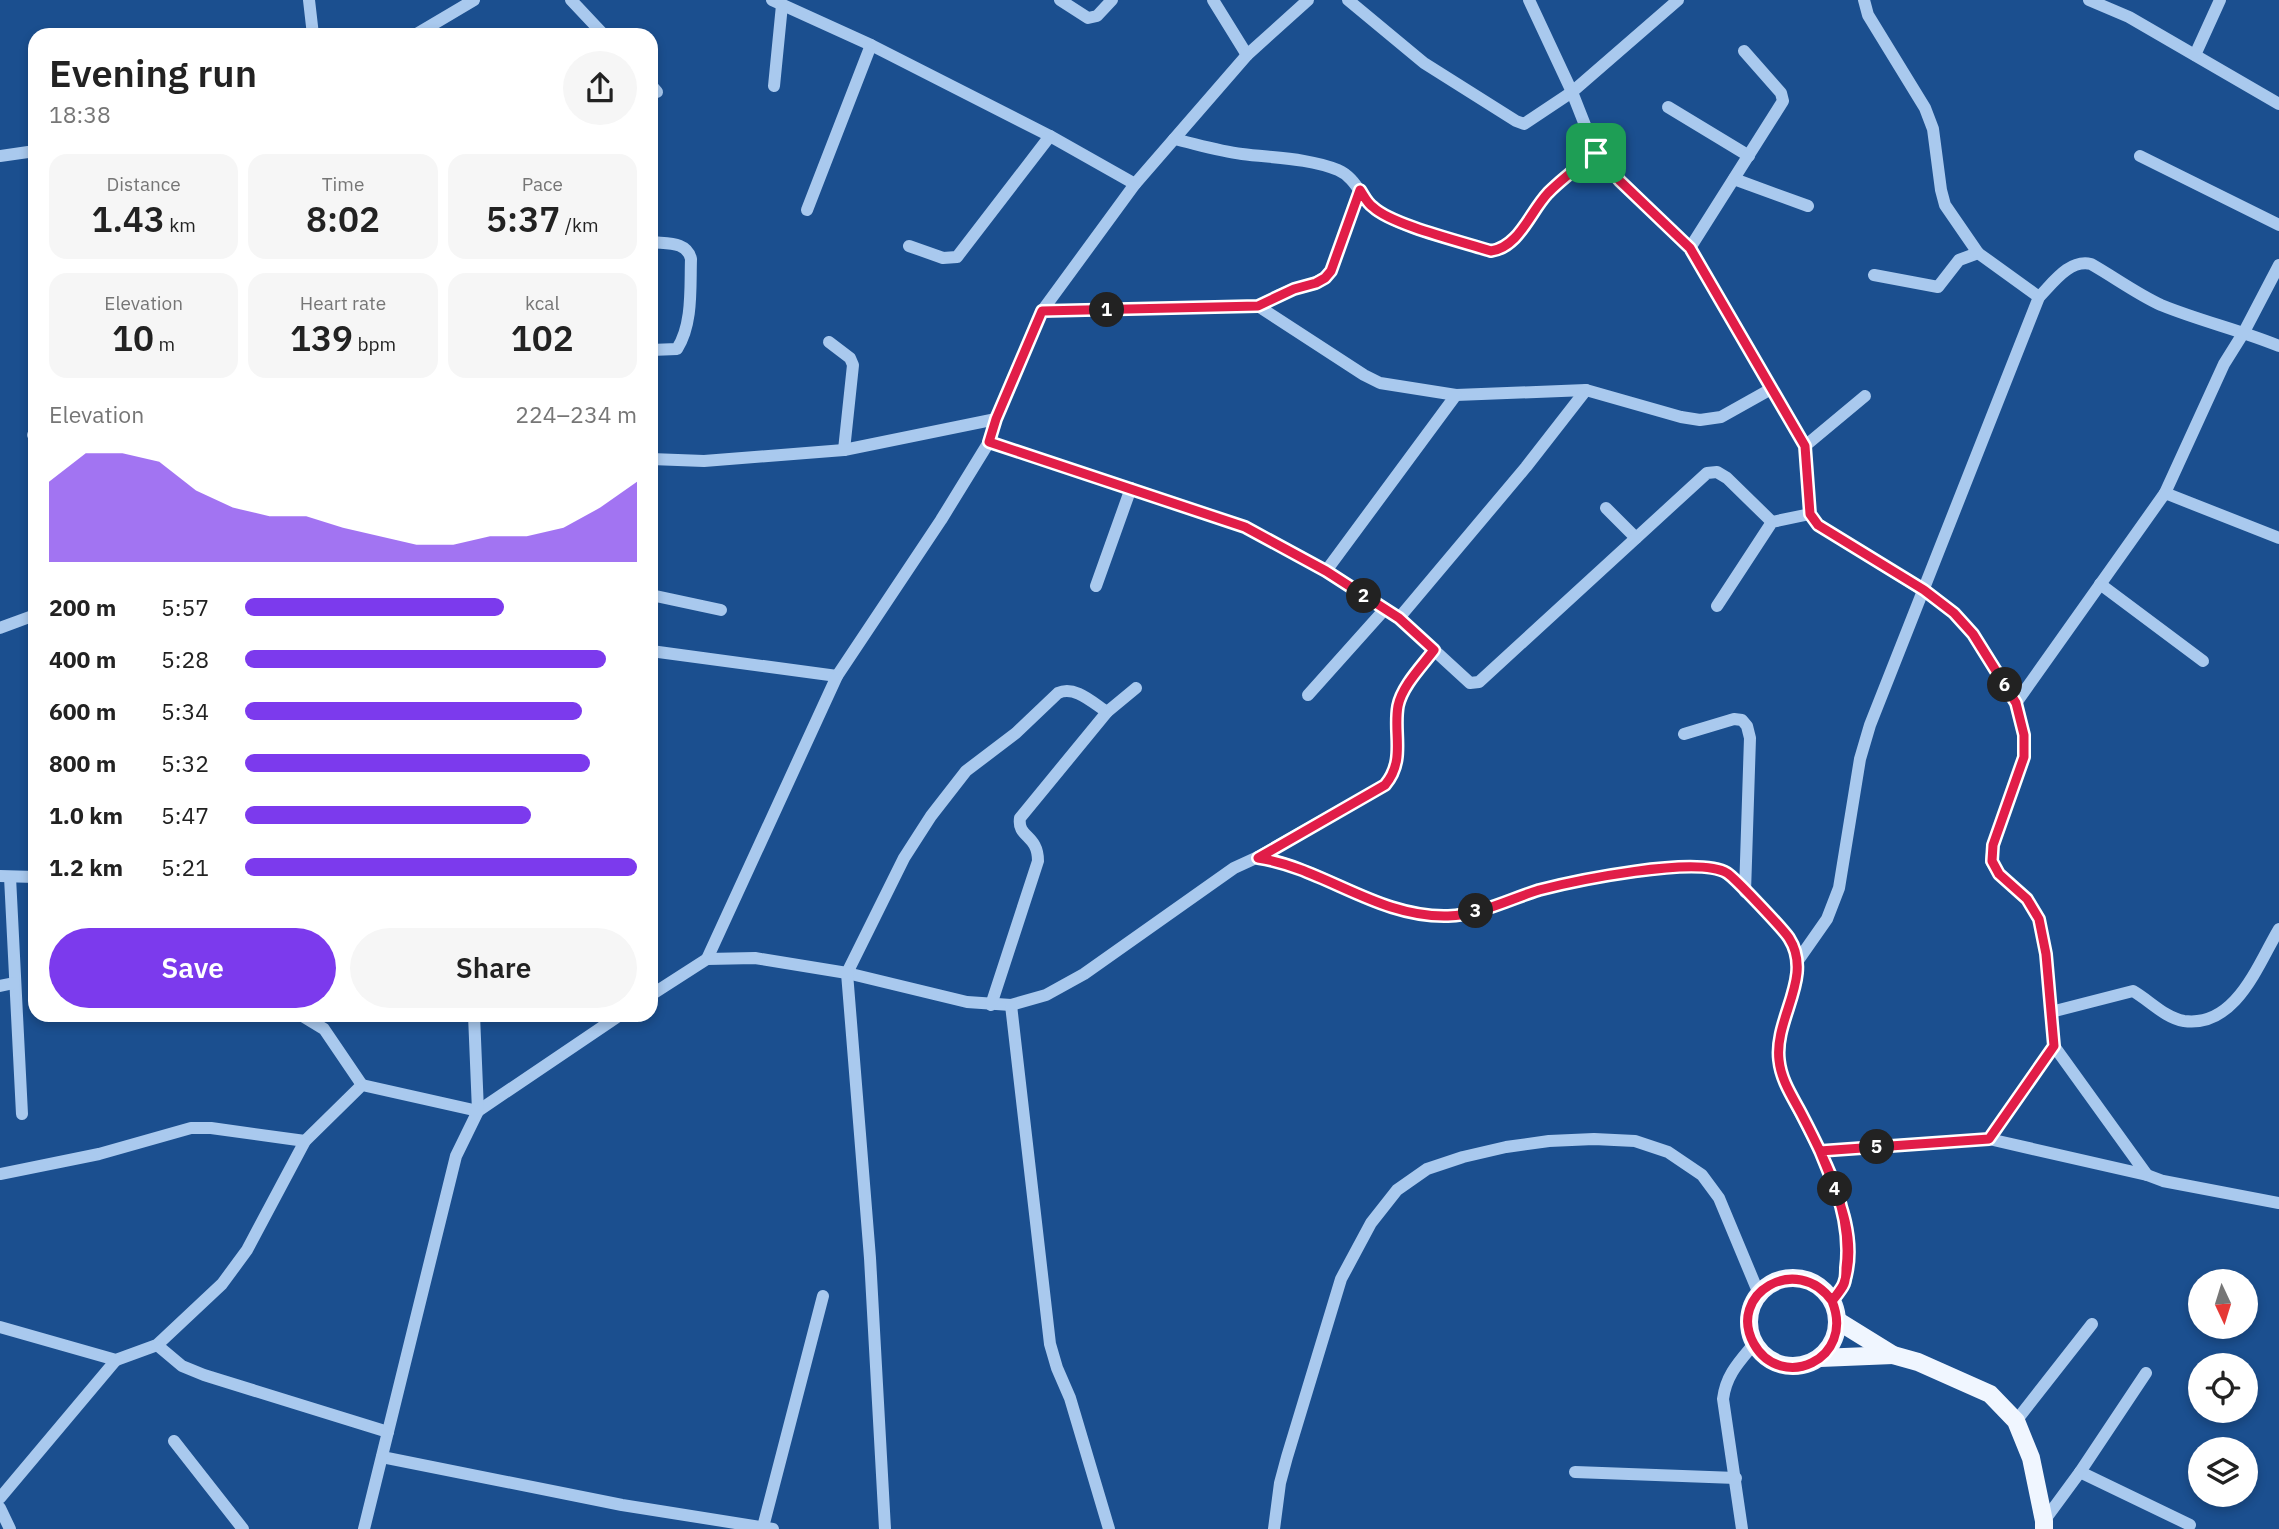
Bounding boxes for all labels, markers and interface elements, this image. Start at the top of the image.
text: Evening run [49,48,257,97]
button: share [563,51,637,125]
text: 18:38 [49,99,111,129]
pin [1566,123,1626,183]
icon: arrive [1577,134,1615,172]
text: Distance [107,172,181,196]
text: Time [322,172,364,196]
text: Pace [522,172,563,196]
text: 1.43 [91,196,165,242]
text: 8:02 [306,196,380,242]
text: 5:37 [486,196,560,242]
text: km [165,213,196,237]
text: /km [560,213,599,237]
text: Elevation [104,291,183,315]
text: Heart rate [300,291,386,315]
text: kcal [525,291,560,315]
pin: 1 [1090,292,1124,328]
text: 1 [1101,297,1112,321]
text: 10 [112,315,154,361]
text: 139 [290,315,353,361]
text: 102 [511,315,574,361]
text: m [154,332,175,356]
text: bpm [353,332,396,356]
text: Elevation [49,399,144,429]
text: 224–234 m [515,399,637,429]
pin: 2 [1346,578,1382,614]
text: 2 [1358,583,1369,607]
text: 200 m [49,592,116,622]
text: 5:57 [161,592,209,622]
text: 400 m [49,644,116,674]
text: 5:28 [161,644,209,674]
pin: 6 [1988,668,2022,702]
text: 6 [1999,672,2010,696]
text: 600 m [49,696,116,726]
text: 5:34 [161,696,209,726]
text: 800 m [49,748,116,778]
text: 5:32 [161,748,209,778]
text: 1.0 km [49,800,123,830]
text: 5:47 [161,800,209,830]
text: 1.2 km [49,852,123,882]
text: 5:21 [161,852,209,882]
pin: 3 [1458,894,1494,928]
text: 3 [1470,898,1481,922]
button: Save [49,928,336,1008]
button: Share [350,928,637,1008]
pin: 5 [1860,1130,1895,1164]
text: 5 [1871,1134,1882,1158]
pin: 4 [1818,1172,1853,1206]
text: 4 [1829,1176,1840,1200]
north arrow [2188,1269,2258,1339]
map controls [2188,1269,2258,1507]
button: locate [2188,1353,2258,1423]
button: layers [2188,1437,2258,1507]

